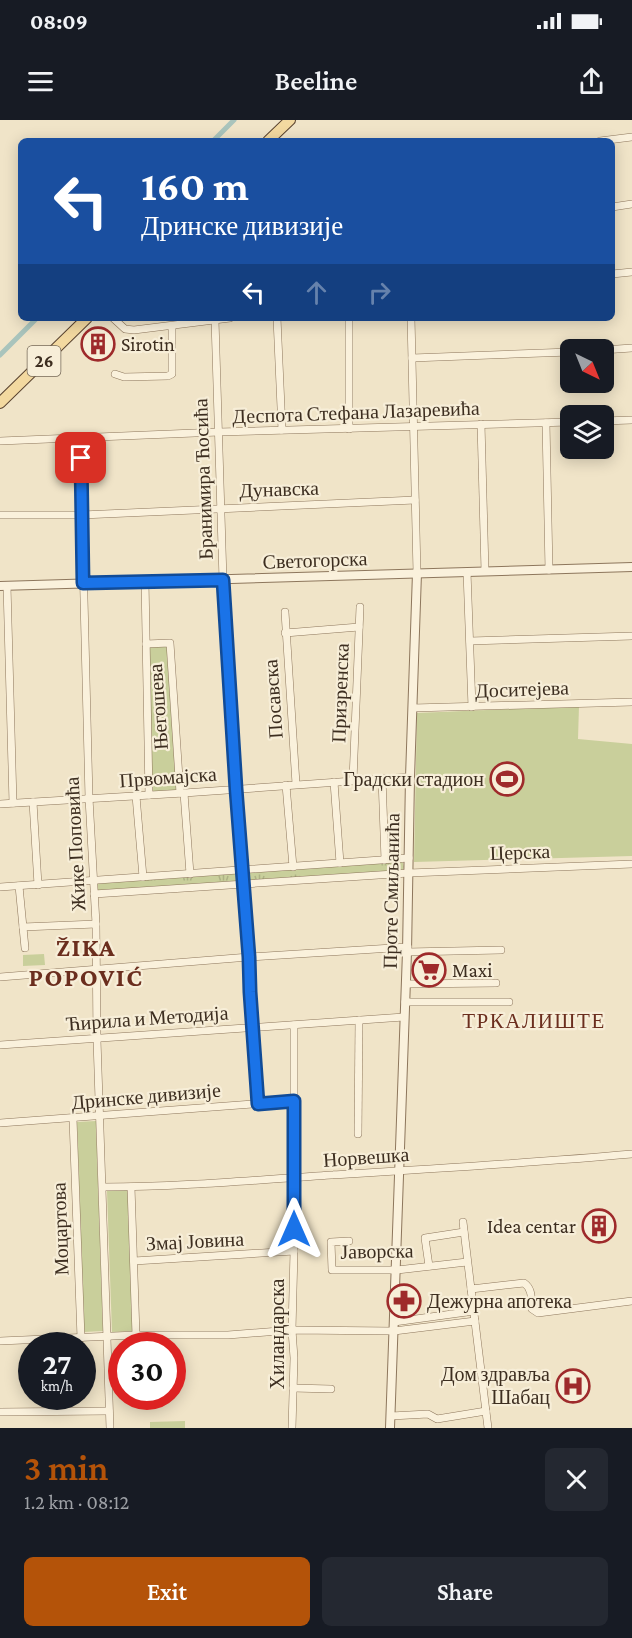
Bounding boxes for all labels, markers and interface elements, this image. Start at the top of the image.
text: 08:09 [30,9,88,34]
icon: menu [24,65,57,98]
icon: share [575,65,608,98]
text: Beeline [275,66,357,96]
icon: left [42,162,120,240]
text: 160 m [141,162,249,209]
text: Дринске дивизије [141,211,343,241]
icon: left [237,276,270,309]
icon: ahead [300,276,333,309]
icon: right [363,276,396,309]
building icon: Sirotin [80,326,116,362]
place label: Sirotin [121,333,175,355]
north arrow [560,339,614,393]
map controls [560,339,614,459]
road number: 26 [28,346,60,376]
street label: Деспота Стефана Лазаревића [232,397,480,428]
street label: Бранимира Ћосића [189,398,218,560]
button: layers [560,405,614,459]
pin [55,432,106,483]
icon: arrive [64,441,97,474]
street label: Дунавска [239,477,319,502]
street label: Светогорска [262,547,368,574]
street label: Призренска [327,643,354,743]
street label: Посавска [259,658,287,739]
street label: Његошева [144,663,172,751]
street label: Доситејева [475,676,569,703]
sports icon: Градски стадион [489,761,525,797]
street label: Првомајска [119,763,218,792]
place label: Градски стадион [343,768,484,791]
street label: Жике Поповића [60,776,90,912]
street label: Проте Смиљанића [379,813,404,969]
street label: Церска [489,840,551,865]
district label: ŽIKA POPOVIĆ [29,933,143,992]
supermarket icon: Maxi [411,952,447,988]
place label: Maxi [452,959,493,981]
street label: Ћирила и Методија [65,1001,229,1036]
district label: ТРКАЛИШТЕ [462,1009,606,1033]
street label: Дринске дивизије [70,1079,222,1114]
street label: Норвешка [322,1143,410,1172]
street label: Моцартова [47,1182,74,1276]
position arrow [262,1197,326,1261]
building icon: Idea centar [581,1208,617,1244]
place label: Idea centar [487,1215,576,1237]
street label: Змај Јовина [145,1227,245,1256]
street label: Јаворска [340,1239,414,1264]
street label: Хиландарска [266,1278,289,1389]
pharmacy icon: Дежурна апотека [386,1283,422,1319]
place label: Дежурна апотека [427,1290,572,1313]
speed limit sign: 30 [108,1332,186,1410]
text: 27 [42,1347,72,1380]
place label: Дом здравља Шабац [441,1363,550,1409]
hospital icon: Дом здравља Шабац [555,1368,591,1404]
text: km/h [41,1378,73,1394]
text: 3 min [24,1448,108,1488]
button: close [545,1448,608,1511]
text: 1.2 km · 08:12 [24,1491,129,1513]
button: Exit [24,1557,310,1626]
button: Share [322,1557,608,1626]

